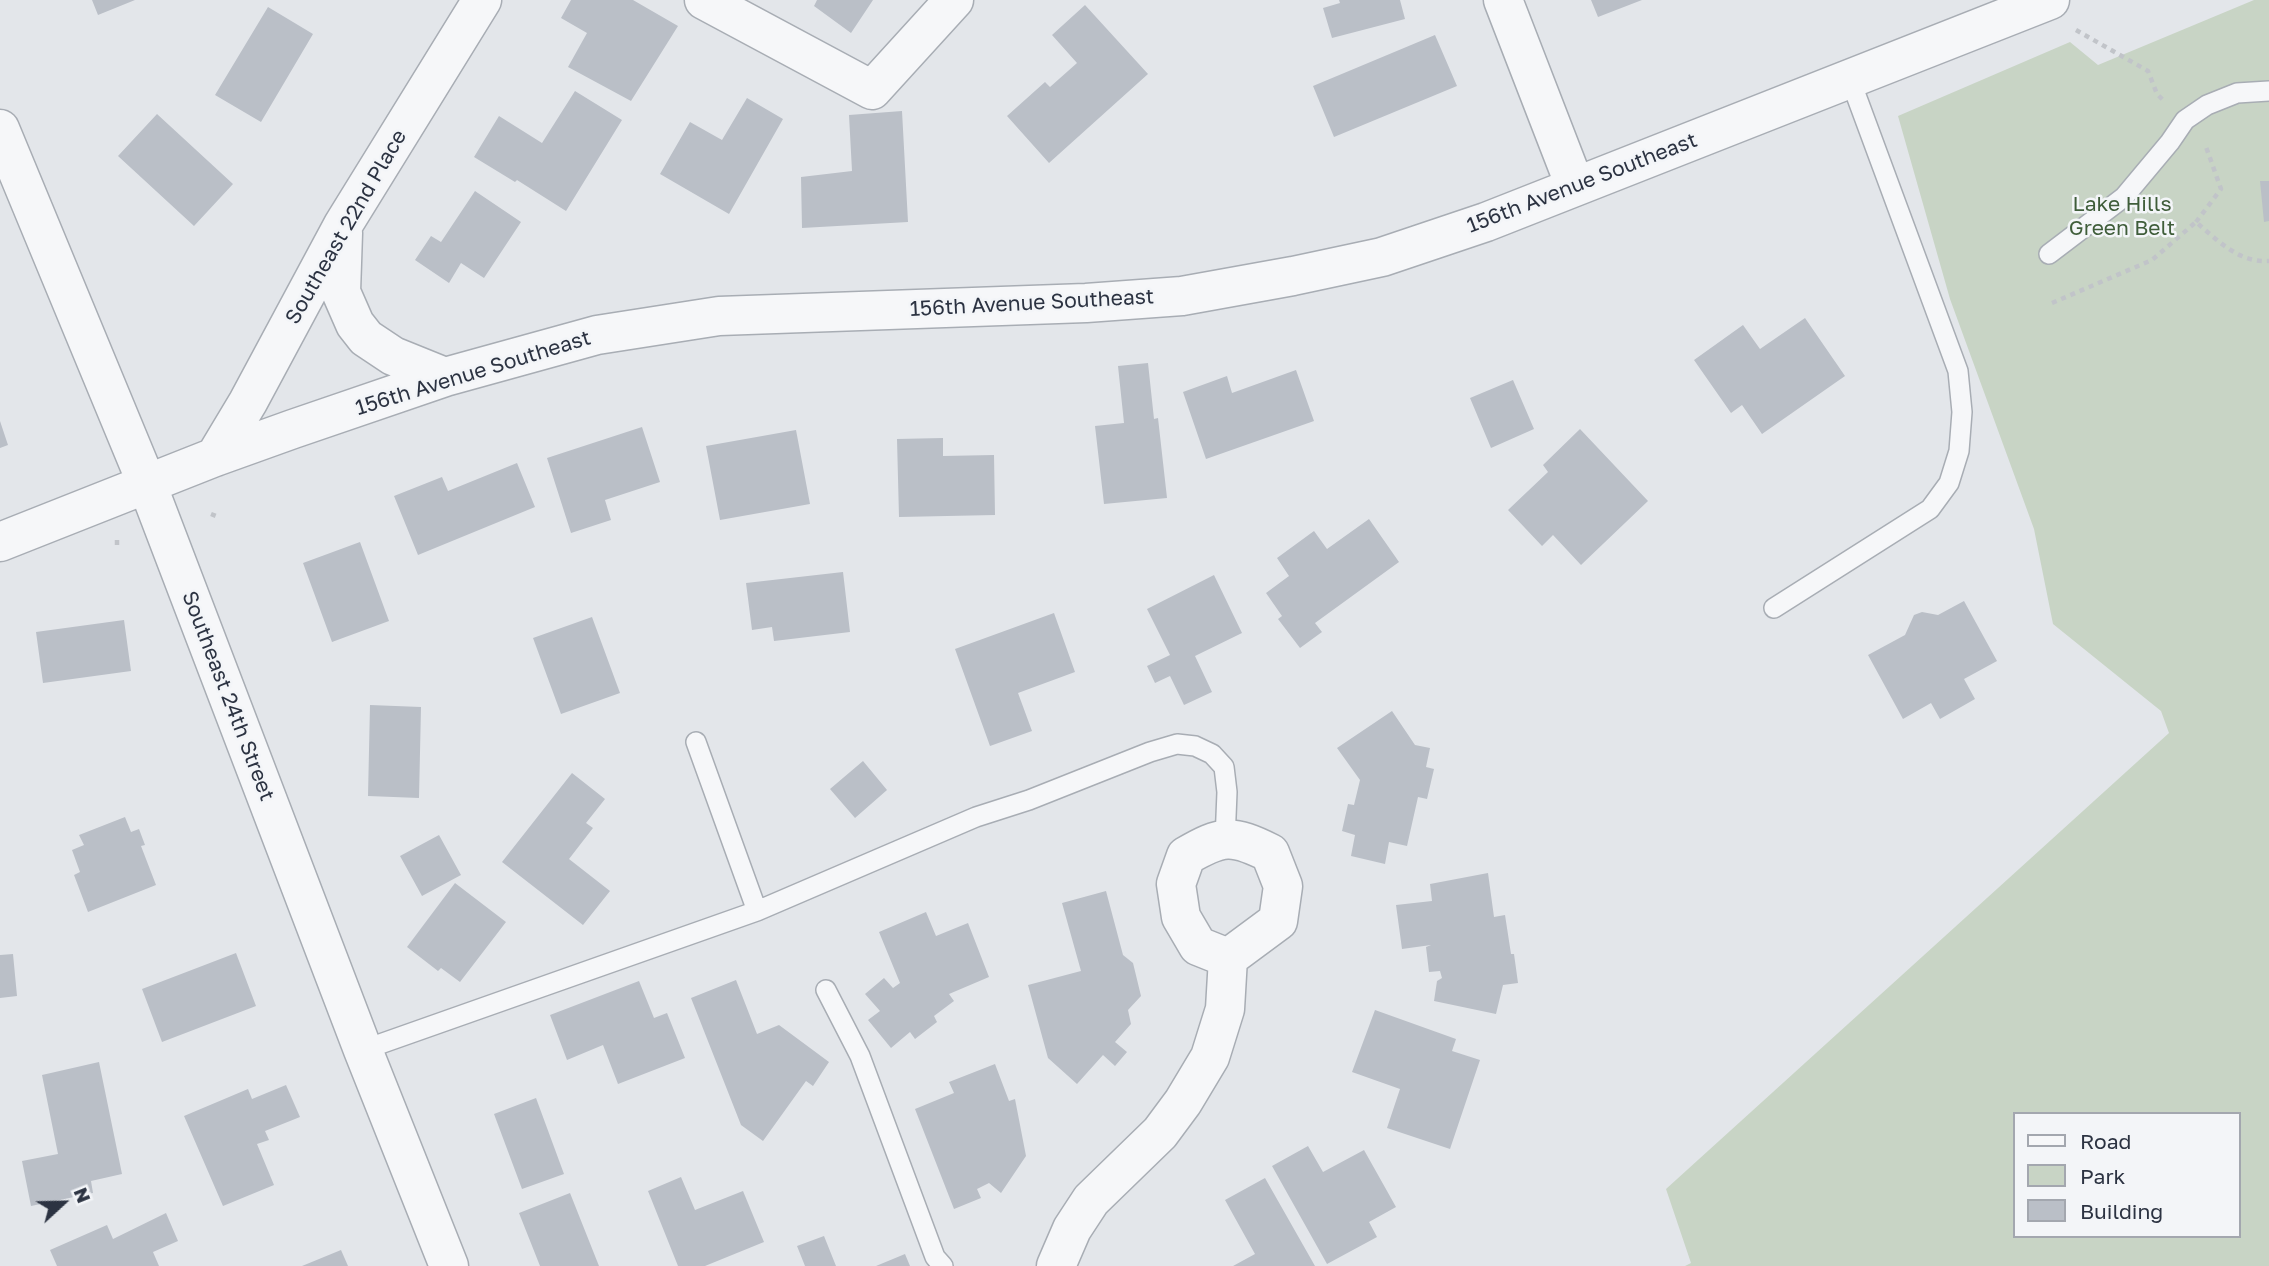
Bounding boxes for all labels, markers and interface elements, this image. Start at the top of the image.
street label: Southeast 22nd Place [280,125,412,329]
street label: 156th Avenue Southeast [1463,127,1701,239]
park label: Lake Hills Green Belt [2069,191,2175,241]
street label: 156th Avenue Southeast [909,284,1155,322]
street label: 156th Avenue Southeast [352,325,594,421]
street label: Southeast 24th Street [176,588,280,804]
legend [2014,1112,2241,1238]
text: Road [2080,1128,2131,1154]
text: Park [2080,1163,2125,1189]
north arrow [28,1168,98,1238]
text: N [70,1184,96,1206]
text: Building [2080,1198,2163,1224]

